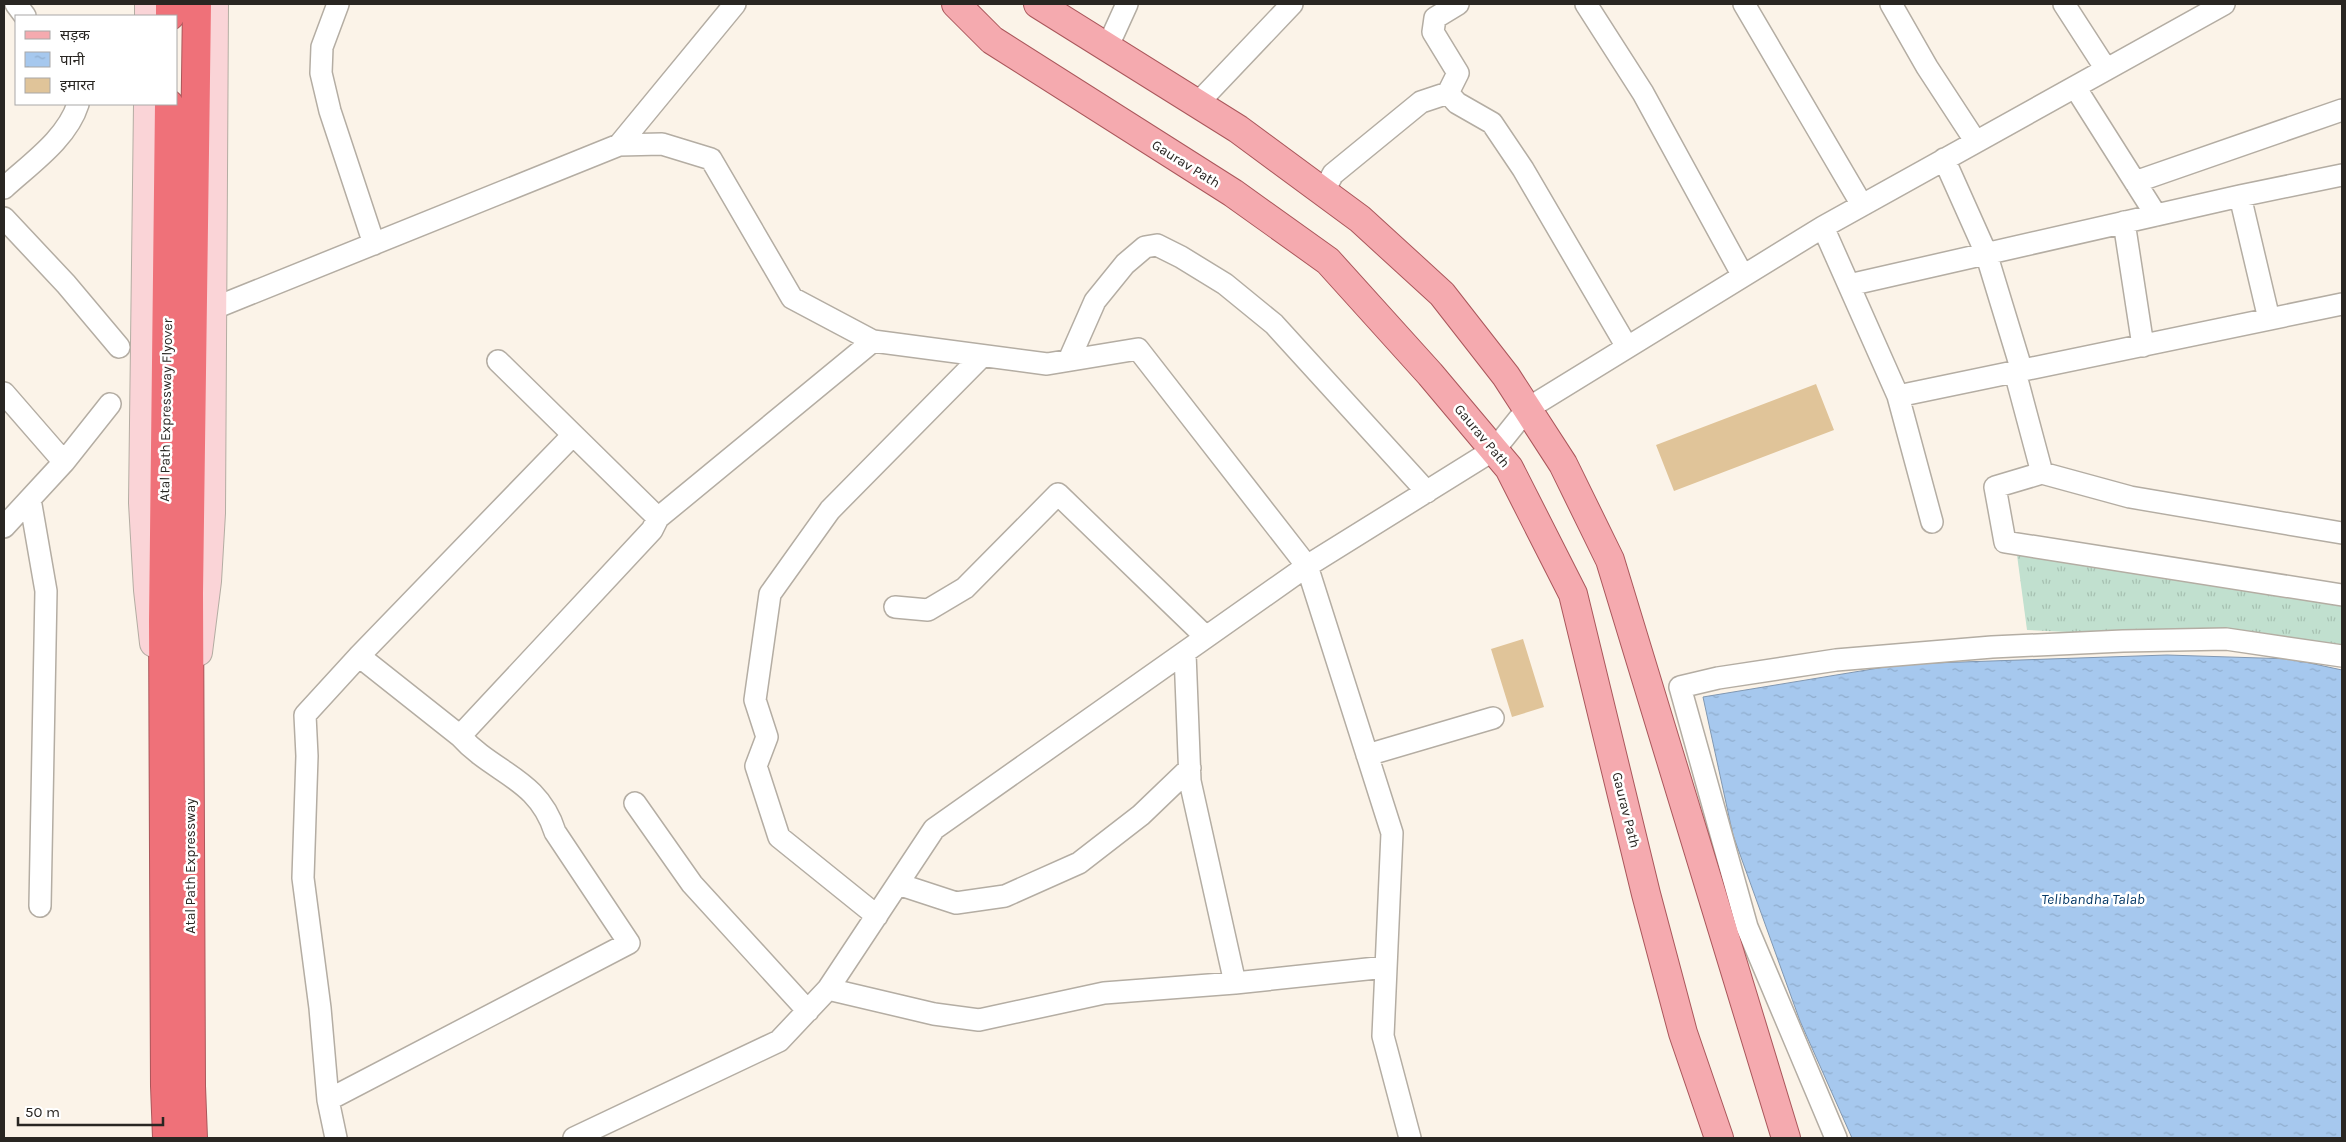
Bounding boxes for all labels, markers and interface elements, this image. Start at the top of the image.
legend [15,15,178,105]
text: सड़क [60,26,90,44]
text: पानी [60,51,86,69]
text: इमारत [60,76,95,94]
street label: Gaurav Path [1149,136,1223,192]
street label: Atal Path Expressway Flyover [156,317,176,502]
street label: Gaurav Path [1451,401,1513,471]
street label: Gaurav Path [1608,770,1644,850]
street label: Atal Path Expressway [182,798,199,934]
water label: Telibandha Talab [2041,890,2145,908]
scale bar [18,1094,162,1126]
text: 50 m [25,1103,60,1121]

